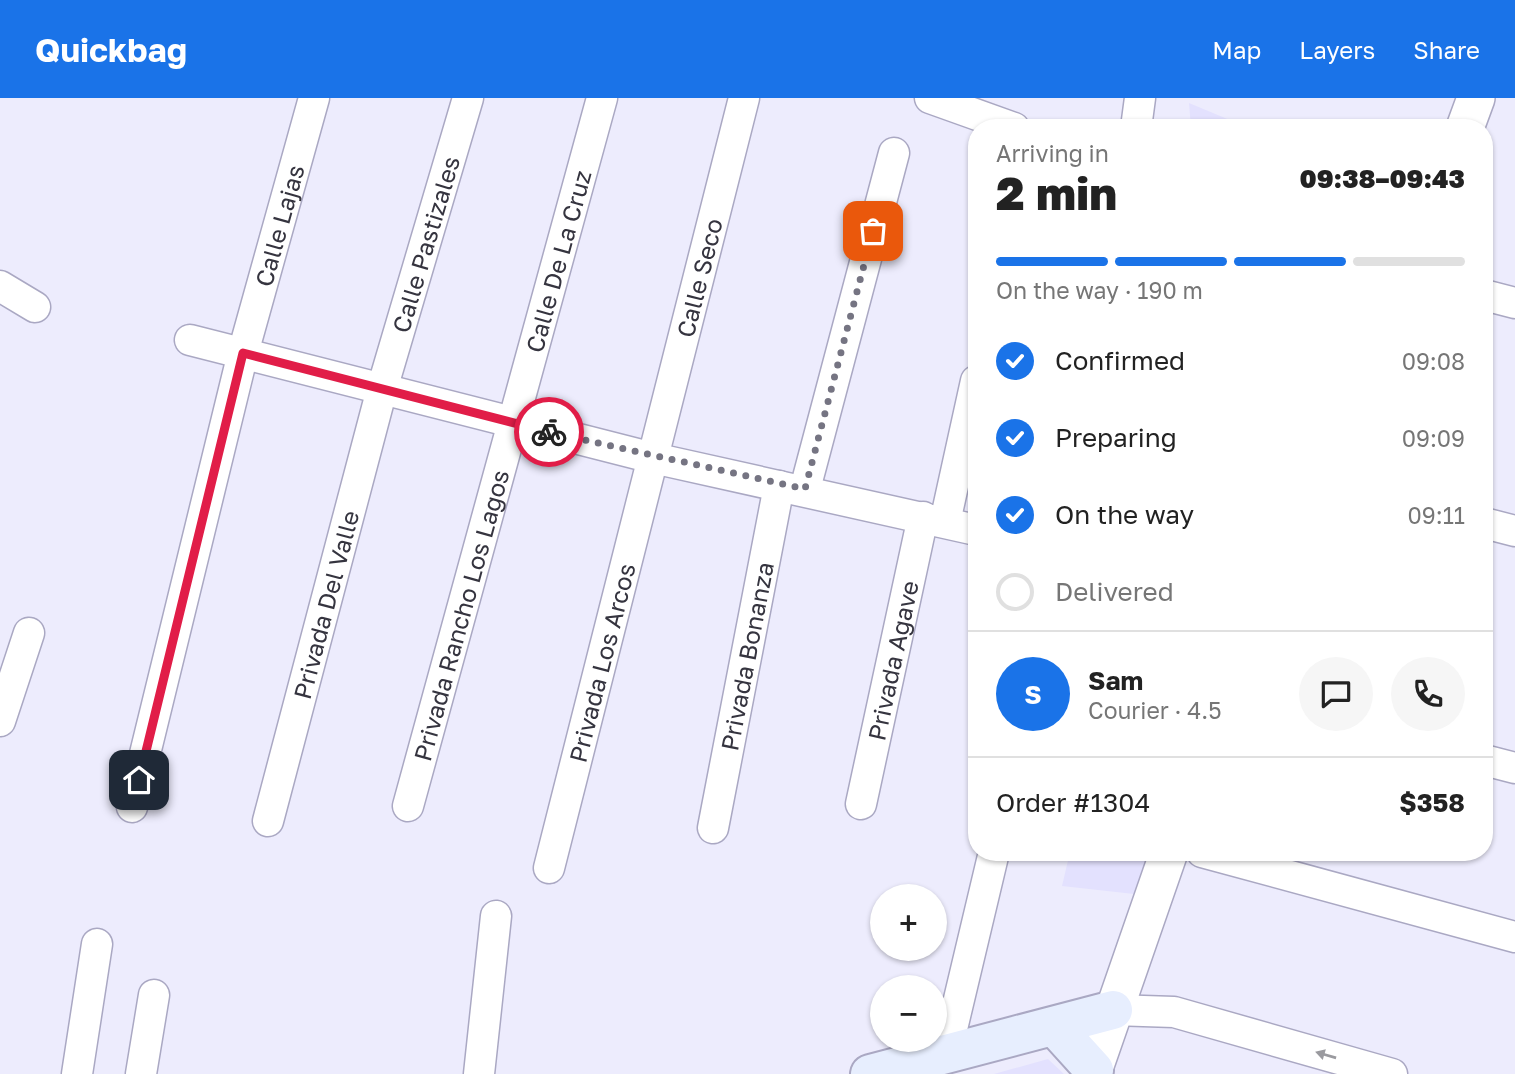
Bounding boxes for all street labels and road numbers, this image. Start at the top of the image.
street label: Calle Pastizales [385,152,465,336]
street label: Calle Lajas [248,161,309,289]
street label: Calle De La Cruz [519,167,596,355]
street label: Calle Seco [670,215,728,340]
street label: Privada Rancho Los Lagos [407,466,514,764]
street label: Privada Del Valle [286,507,364,702]
street label: Privada Bonanza [714,559,779,753]
street label: Privada Los Arcos [562,560,640,765]
street label: Privada Agave [861,578,923,743]

